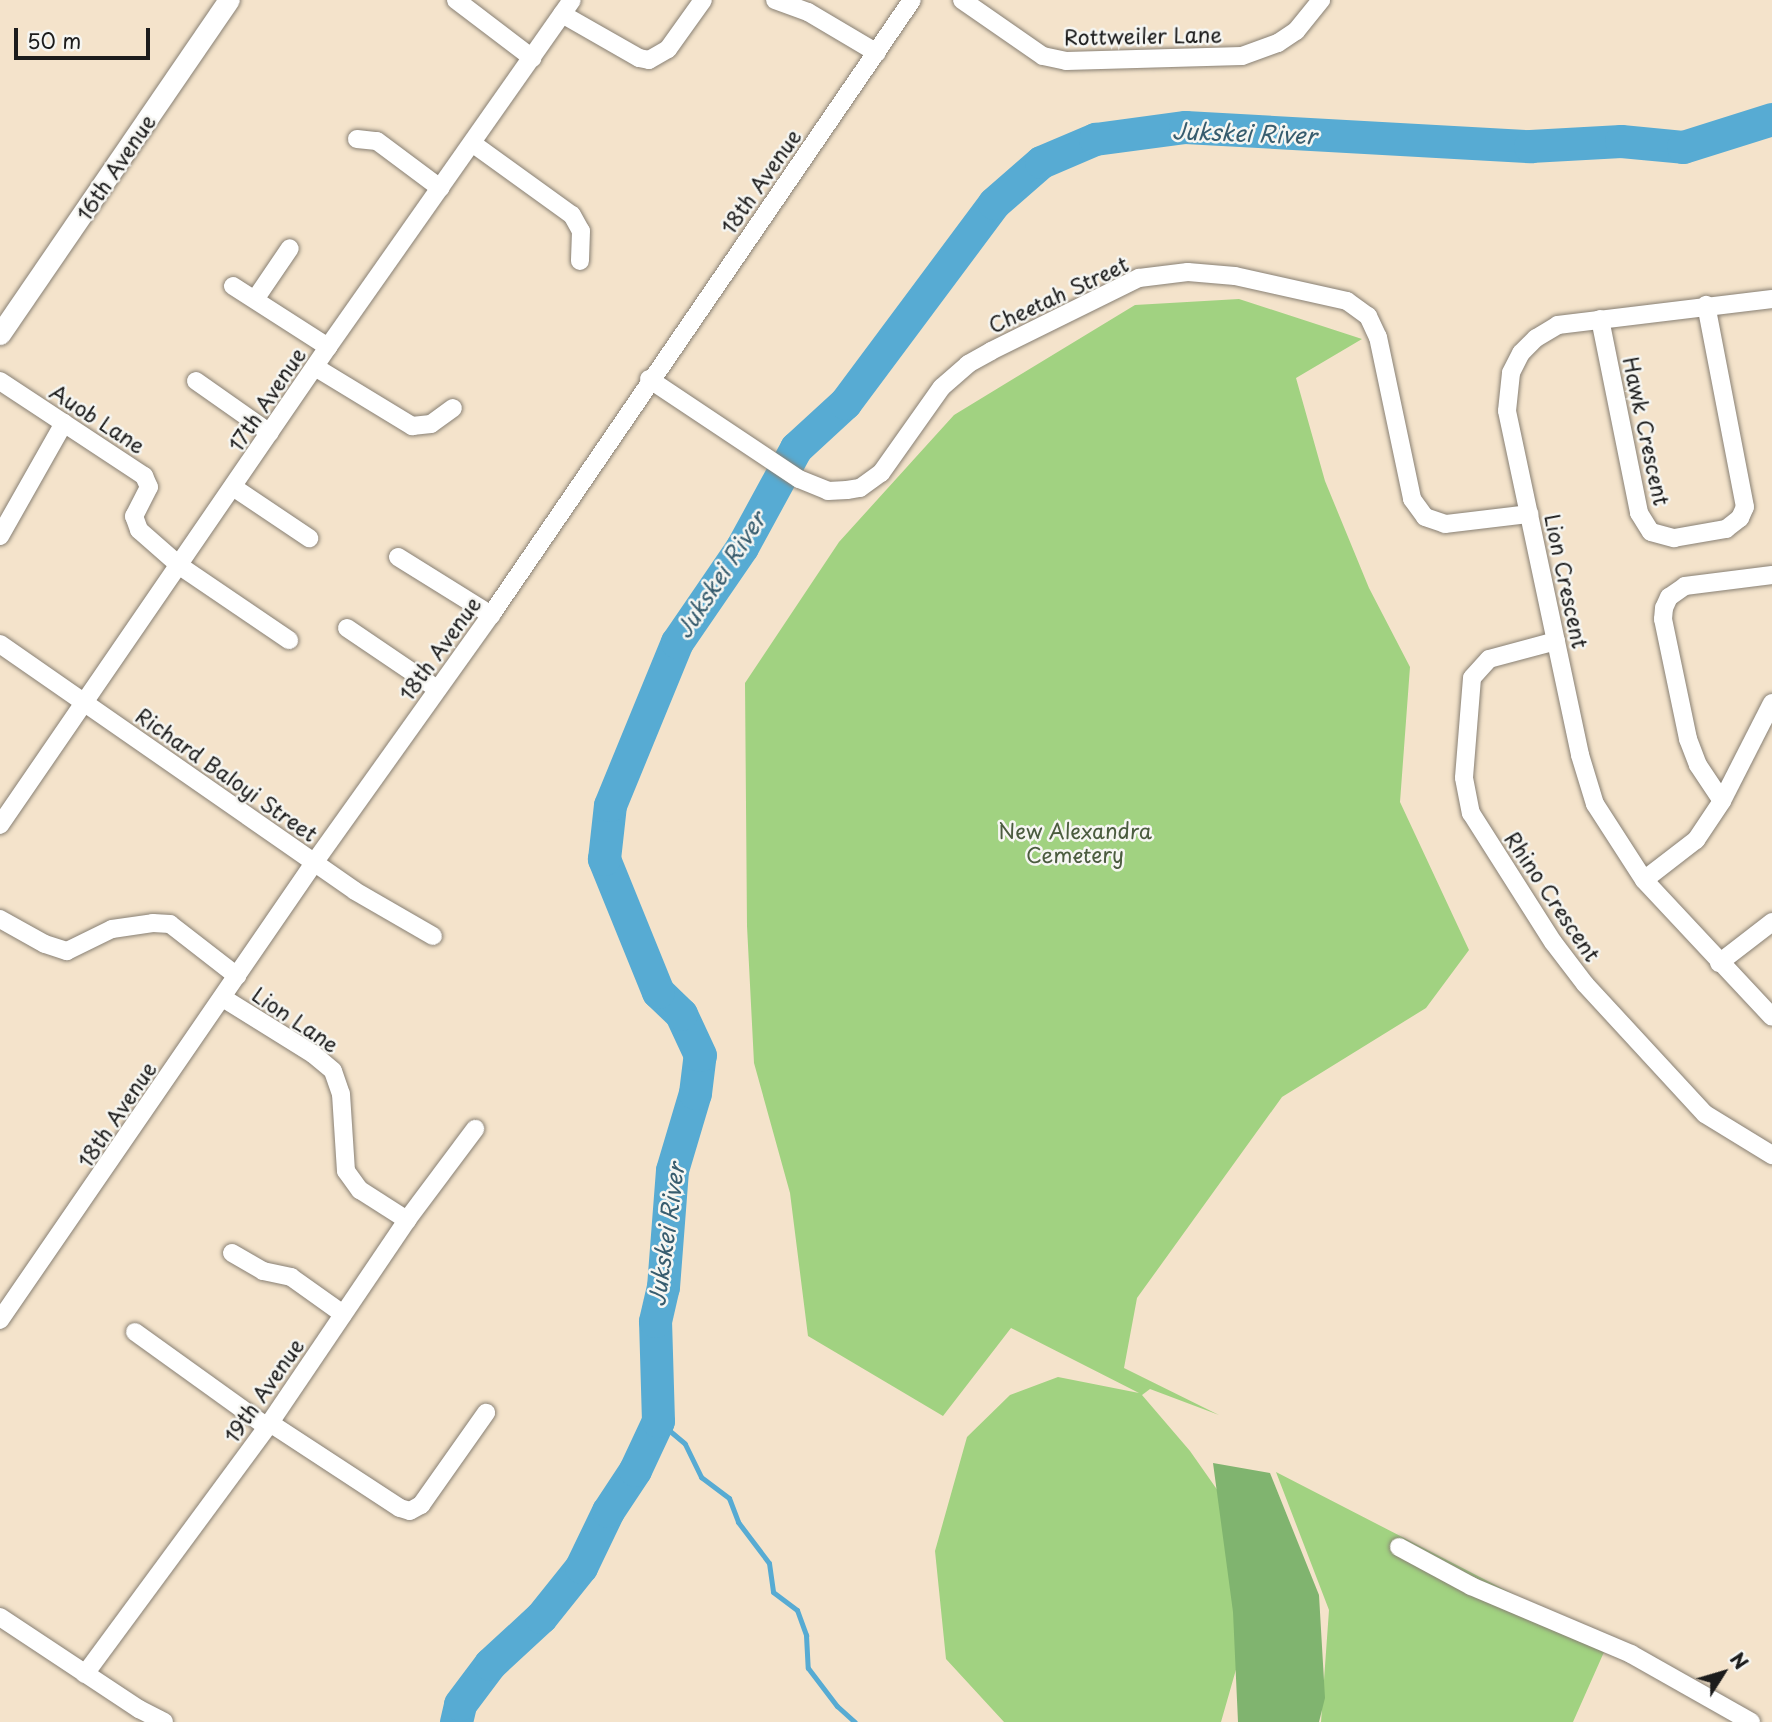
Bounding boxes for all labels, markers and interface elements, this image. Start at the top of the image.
scale bar [18,14,154,58]
street label: Rottweiler Lane [1063,21,1223,49]
text: 50 m [27,24,81,56]
street label: 16th Avenue [70,109,160,225]
water label: Jukskei River [1171,117,1317,149]
street label: 18th Avenue [715,124,805,238]
street label: Cheetah Street [983,250,1133,338]
street label: 17th Avenue [222,342,310,456]
street label: Hawk Crescent [1619,353,1675,509]
street label: Auob Lane [46,378,150,458]
water label: Jukskei River [669,507,771,643]
street label: Lion Crescent [1540,511,1594,651]
street label: 18th Avenue [393,591,485,705]
street label: Richard Baloyi Street [130,701,324,847]
park label: New Alexandra Cemetery [998,817,1152,867]
street label: Rhino Crescent [1500,826,1606,966]
street label: Lion Lane [249,981,343,1057]
street label: 18th Avenue [71,1056,161,1172]
water label: Jukskei River [642,1161,690,1309]
street label: 19th Avenue [218,1333,308,1447]
north arrow [1688,1638,1758,1708]
text: N [1724,1646,1755,1675]

